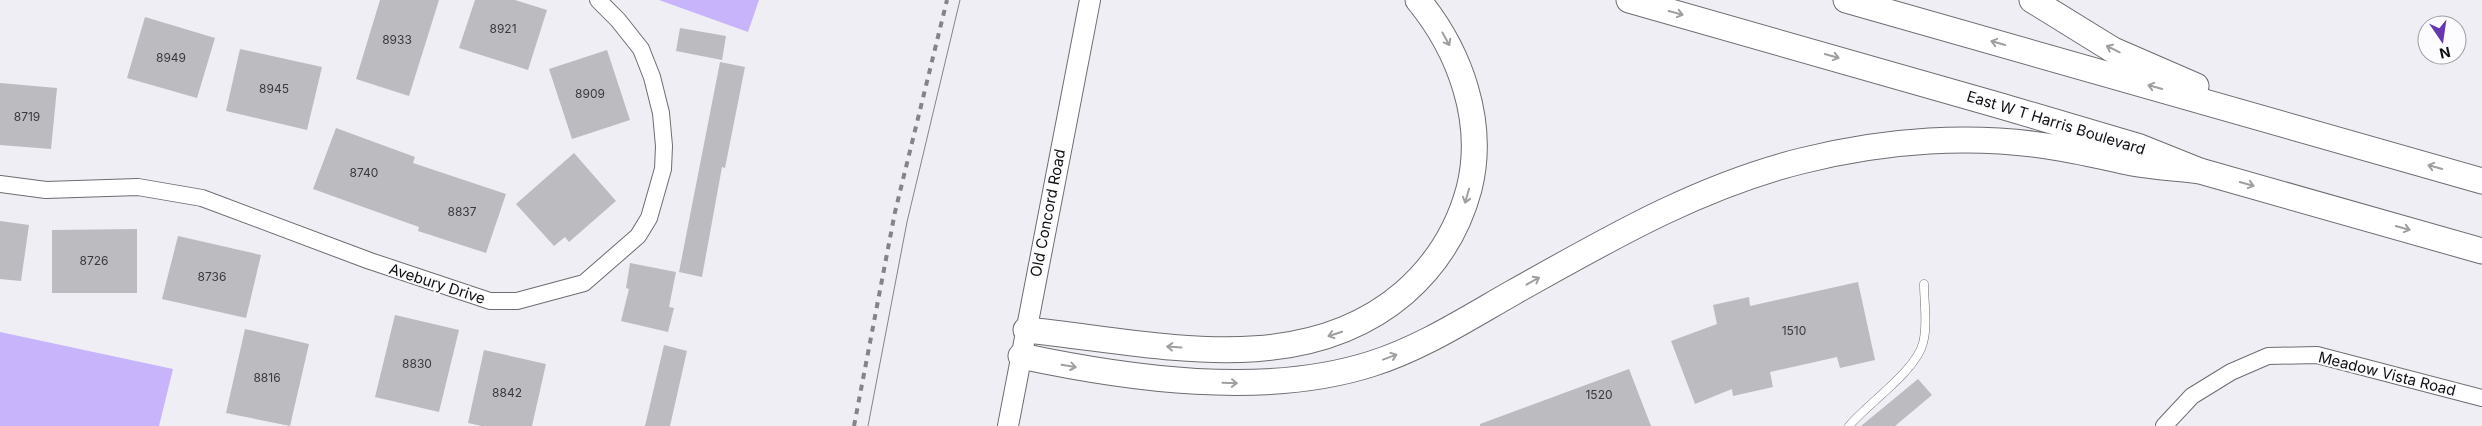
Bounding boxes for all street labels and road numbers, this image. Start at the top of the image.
street label: East W T Harris Boulevard [1965,86,2148,159]
street label: Old Concord Road [1026,147,1069,278]
street label: Avebury Drive [387,259,488,308]
street label: Meadow Vista Road [2316,347,2458,400]

